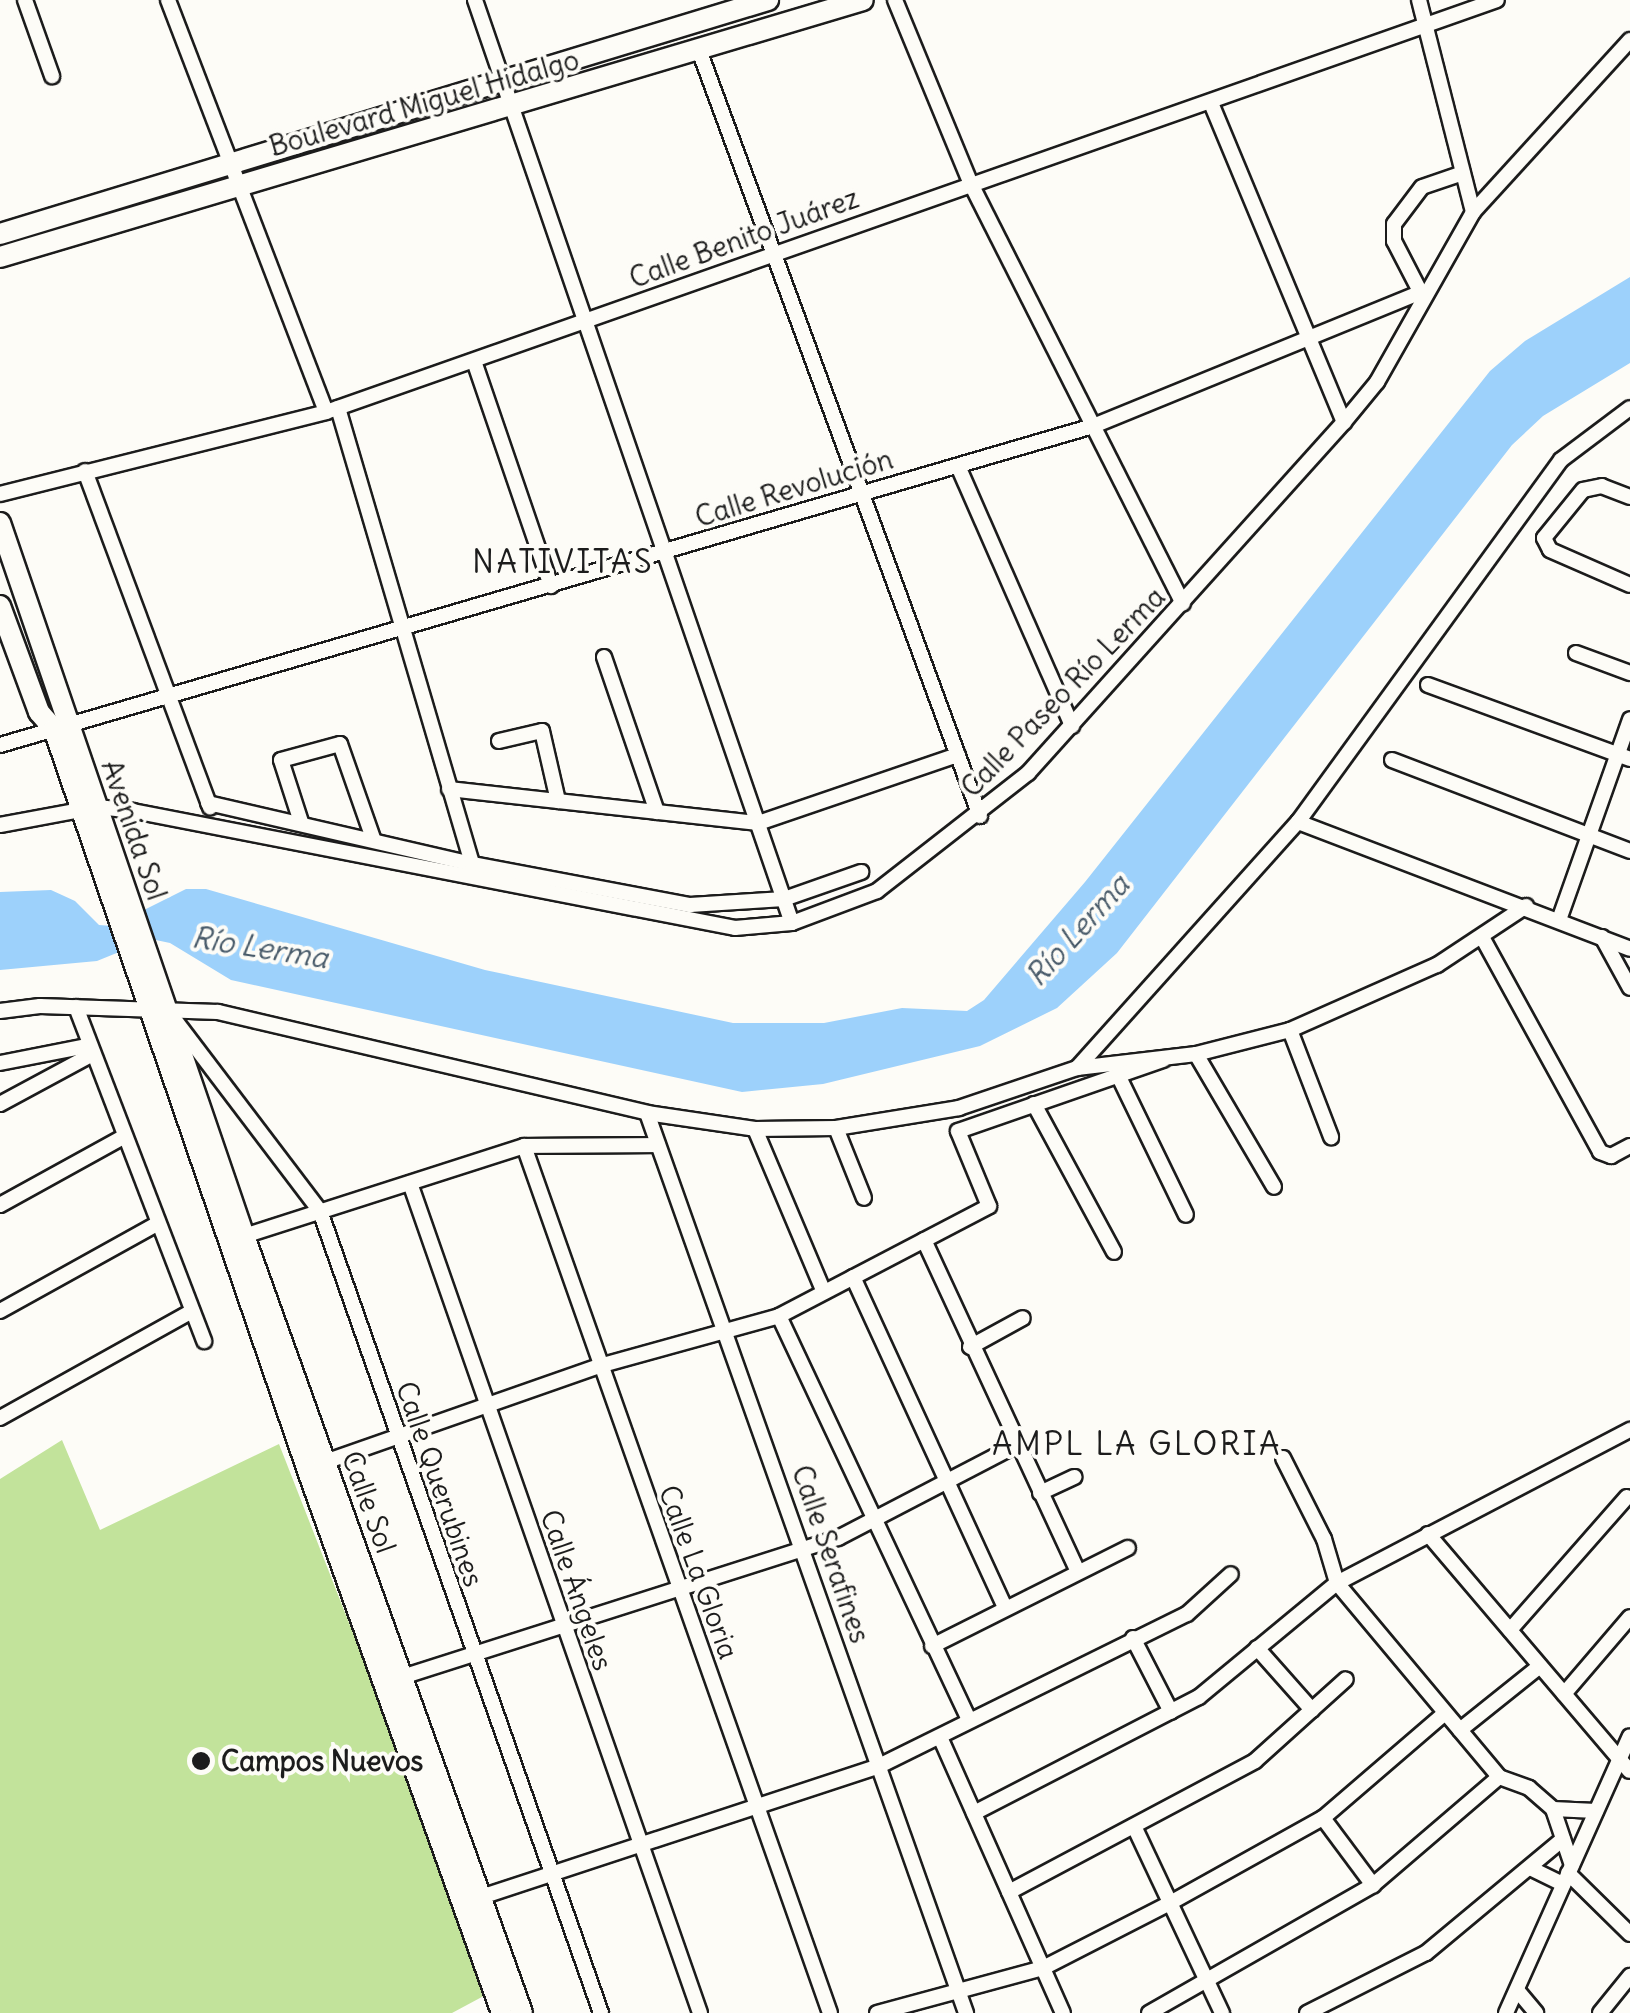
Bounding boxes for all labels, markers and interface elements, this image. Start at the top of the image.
street label: Boulevard Miguel Hidalgo [265,43,583,163]
street label: Calle Benito Juárez [625,181,863,295]
street label: Calle Revolución [691,442,897,534]
district label: NATIVITAS [472,543,654,581]
street label: Calle Paseo Río Lerma [954,580,1172,804]
street label: Avenida Sol [94,756,174,904]
water label: Río Lerma [1018,867,1136,993]
water label: Río Lerma [190,919,330,975]
street label: Calle Querubines [389,1377,491,1591]
district label: AMPL LA GLORIA [992,1425,1282,1463]
street label: Calle Sol [335,1446,403,1558]
street label: Calle Serafines [785,1461,877,1647]
street label: Calle La Gloria [652,1481,746,1663]
street label: Calle Ángeles [534,1505,620,1675]
place label: Campos Nuevos [221,1744,423,1778]
marker: Campos Nuevos [190,1750,212,1772]

